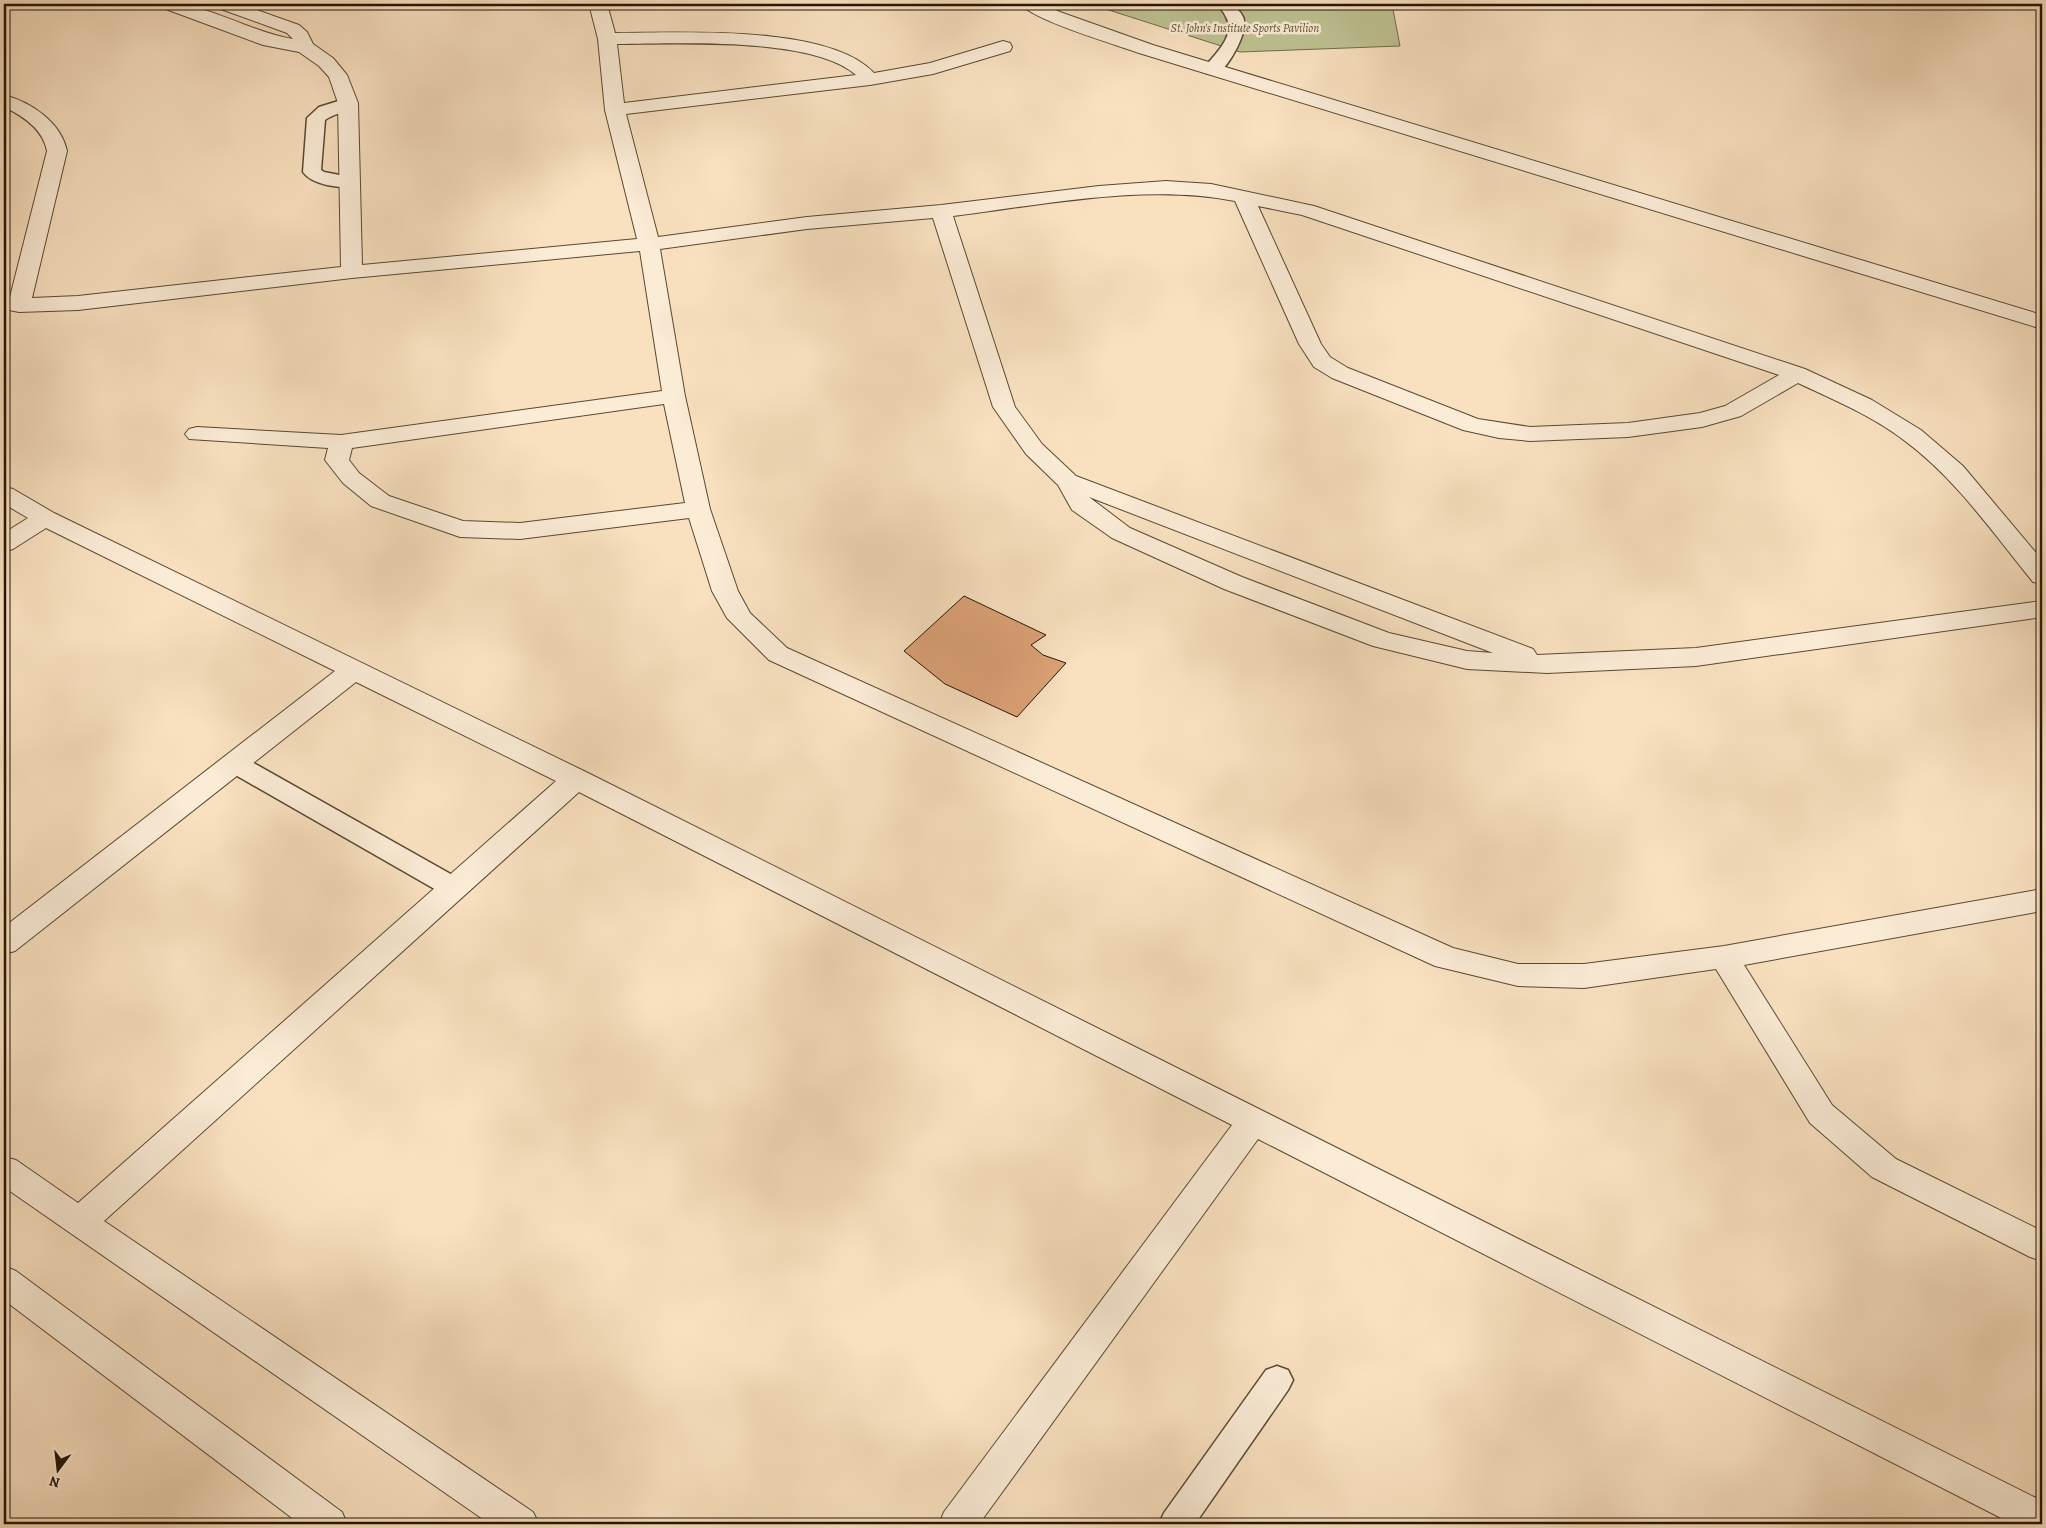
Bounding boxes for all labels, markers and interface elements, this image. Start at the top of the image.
park label: St. John's Institute Sports Pavilion [1171,20,1319,36]
north arrow [32,1446,82,1496]
text: N [47,1472,62,1493]

